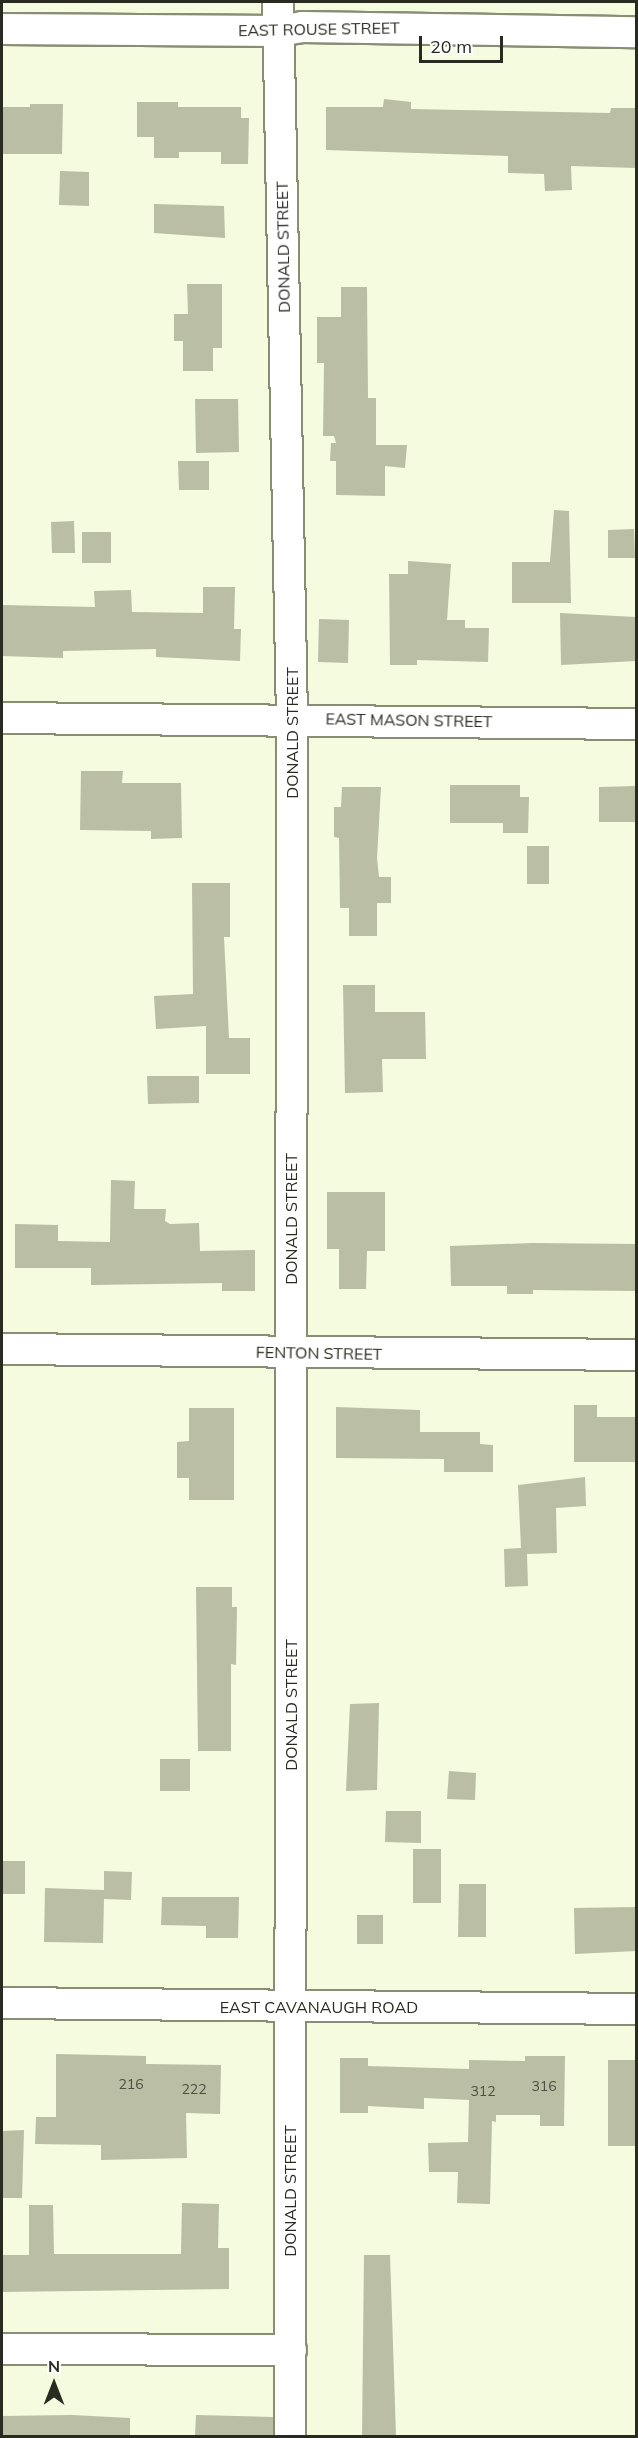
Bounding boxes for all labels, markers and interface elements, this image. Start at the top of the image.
street label: EAST ROUSE STREET [238,18,400,40]
scale bar [422,24,506,62]
text: 20 m [430,35,472,58]
street label: DONALD STREET [272,181,294,313]
street label: DONALD STREET [282,667,302,799]
street label: EAST MASON STREET [325,709,493,731]
street label: DONALD STREET [281,1153,301,1285]
street label: FENTON STREET [256,1342,382,1364]
street label: DONALD STREET [281,1639,301,1771]
street label: EAST CAVANAUGH ROAD [220,1997,418,2017]
house number: 216 [118,2076,144,2092]
house number: 316 [531,2078,557,2094]
house number: 222 [181,2081,207,2097]
house number: 312 [470,2083,496,2099]
street label: DONALD STREET [280,2125,300,2257]
north arrow [24,2354,84,2414]
text: N [48,2356,60,2376]

